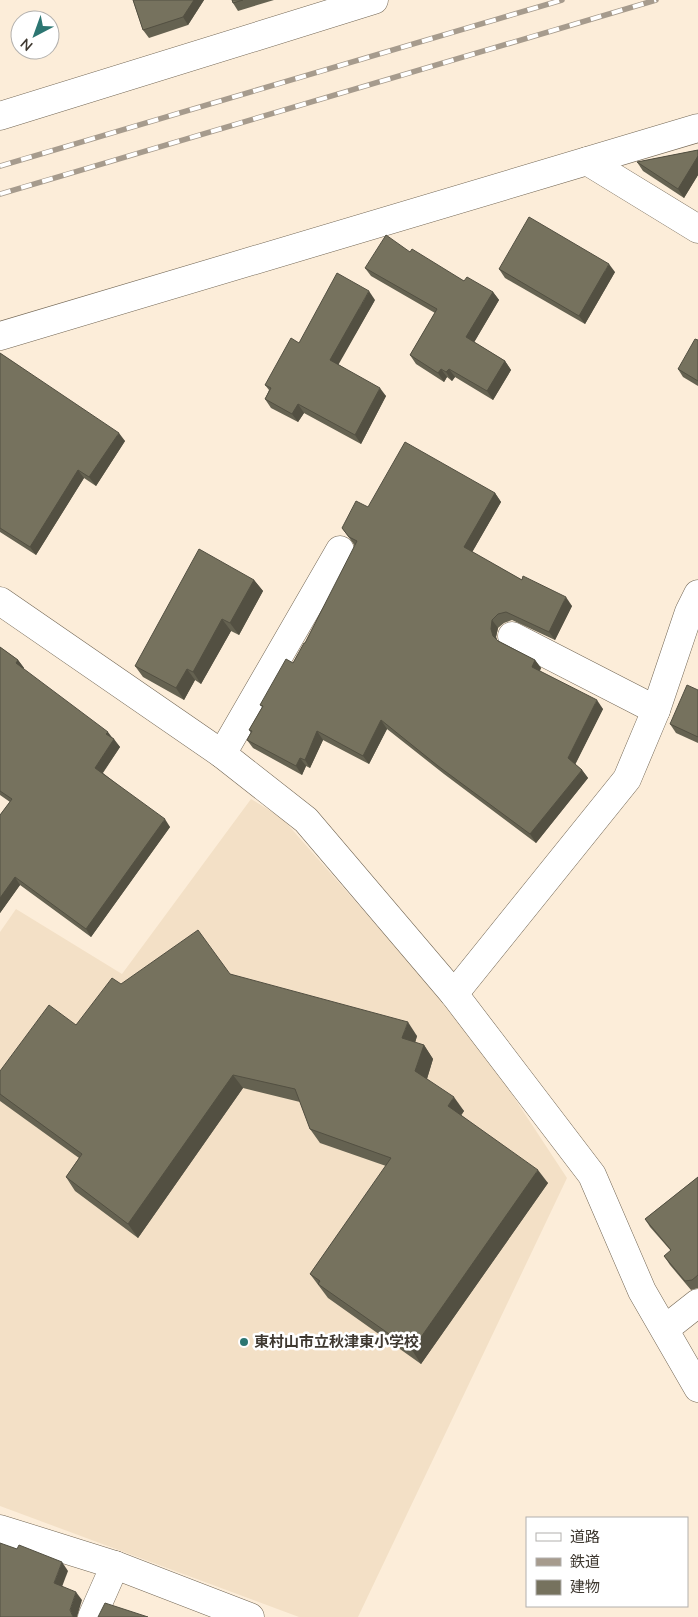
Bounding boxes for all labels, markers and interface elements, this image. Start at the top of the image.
north arrow [10,10,60,60]
text: N [17,35,36,55]
place label: 東村山市立秋津東小学校 [254,1332,419,1351]
marker: 東村山市立秋津東小学校 [238,1336,250,1348]
legend [526,1517,688,1607]
text: 道路 [570,1527,600,1546]
text: 鉄道 [570,1552,600,1571]
text: 建物 [570,1577,600,1596]

